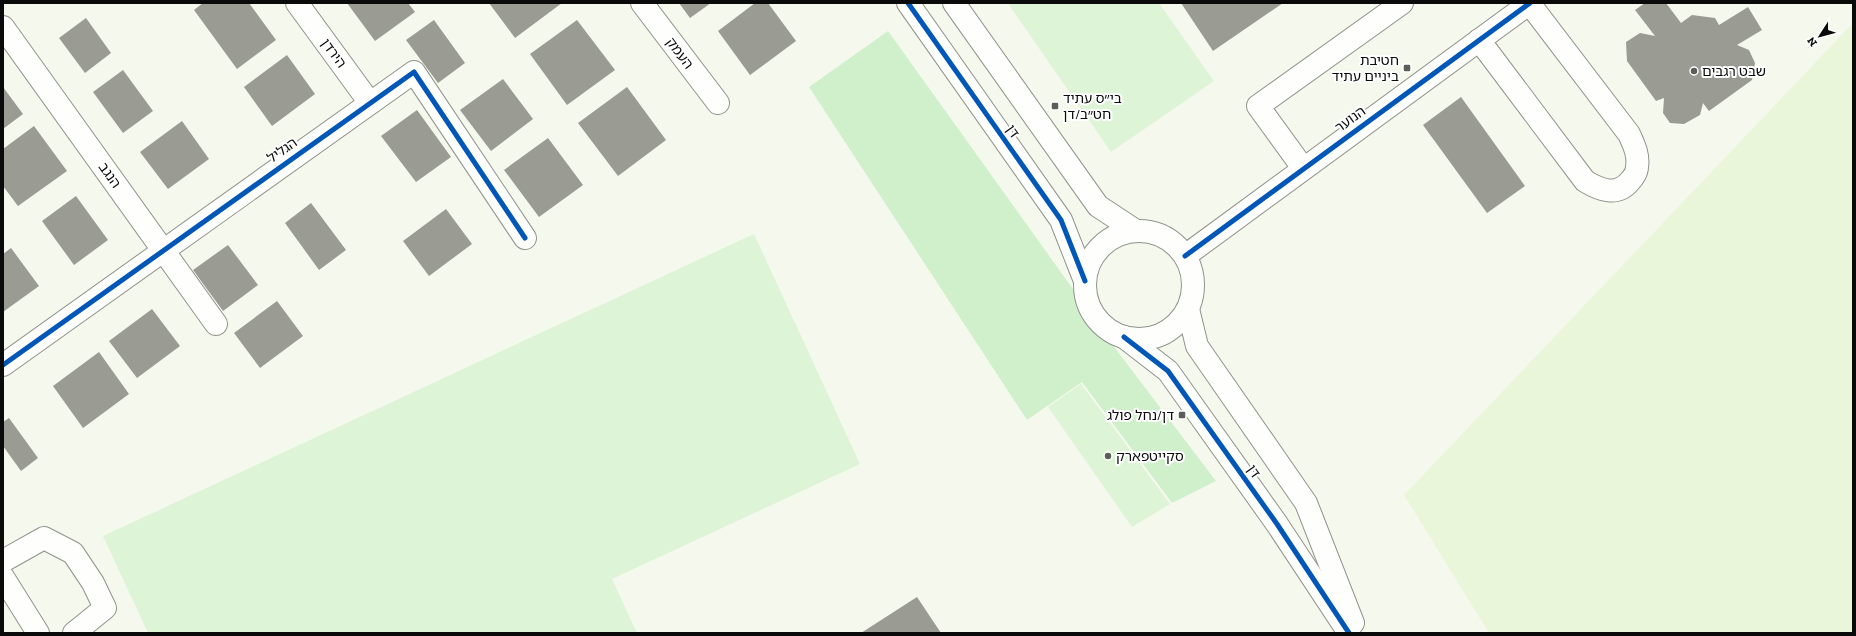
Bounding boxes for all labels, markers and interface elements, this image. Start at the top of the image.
north arrow [1800,16,1840,56]
street label: העמק [662,34,697,72]
text: N [1804,34,1820,49]
street label: הירדן [317,35,350,71]
place label: חטיבת ביניים עתיד [1332,52,1399,85]
marker: חטיבת ביניים עתיד [1402,63,1412,73]
place label: שבט רגבים [1702,63,1766,80]
marker: שבט רגבים [1689,66,1699,76]
place label: בי״ס עתיד חט״ב/דן [1063,90,1122,123]
marker: בי״ס עתיד חט״ב/דן [1050,101,1060,111]
street label: הנוער [1332,103,1369,136]
street label: דן [1002,121,1023,141]
street label: הגליל [264,134,300,167]
street label: הנגב [95,159,125,191]
place label: דן/נחל פולג [1107,407,1174,424]
marker: דן/נחל פולג [1177,410,1187,420]
place label: סקייטפארק [1116,448,1184,465]
marker: סקייטפארק [1103,451,1113,461]
street label: דן [1243,461,1264,481]

